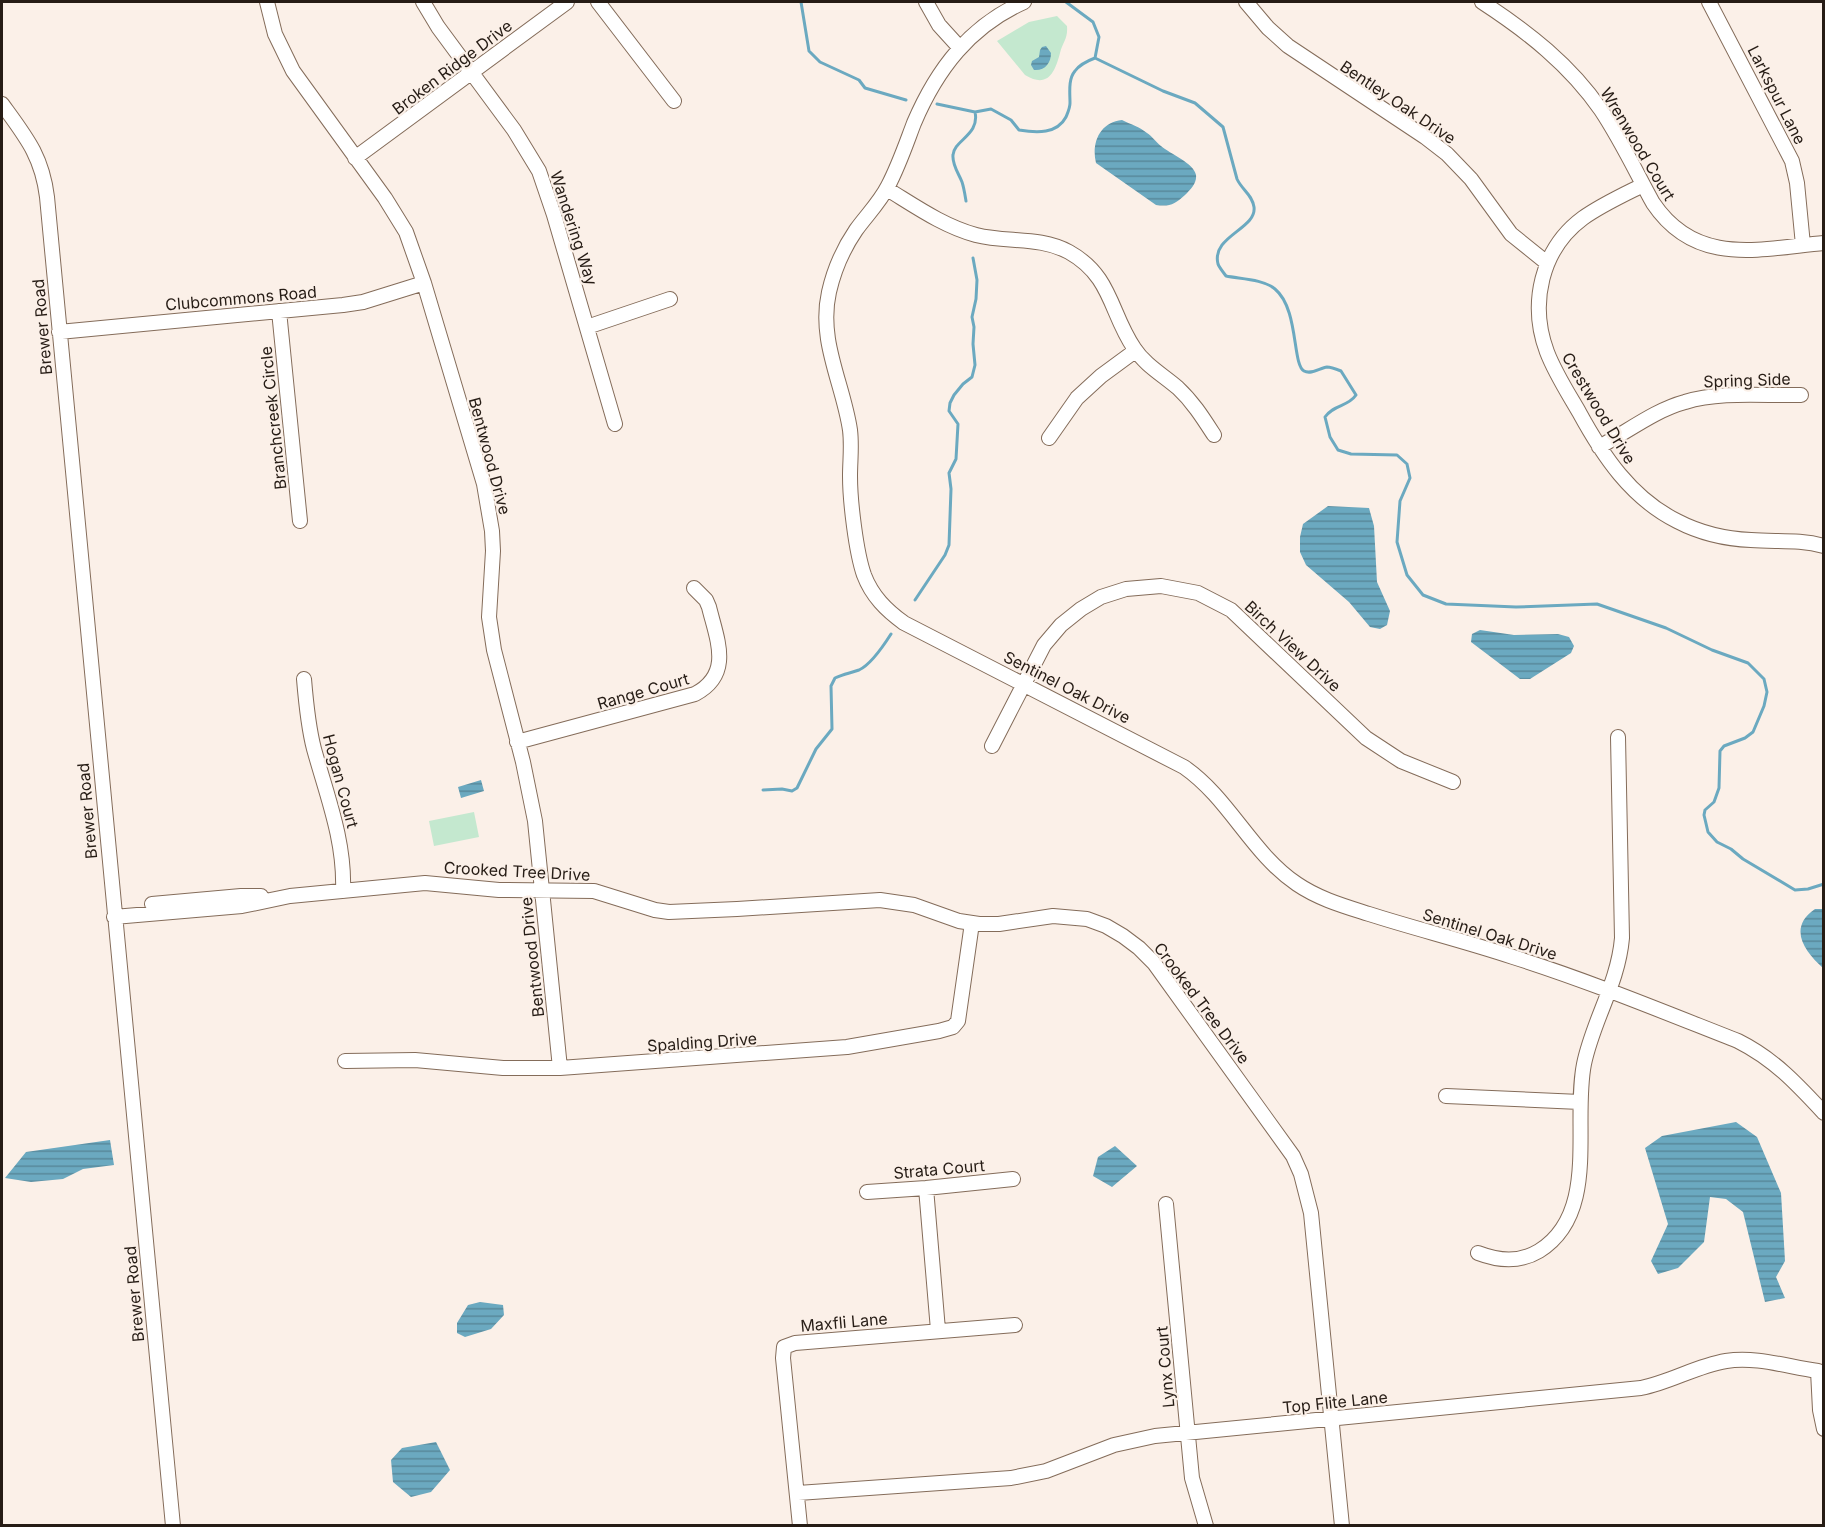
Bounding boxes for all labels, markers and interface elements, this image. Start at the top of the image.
street label: Broken Ridge Drive [388,15,516,119]
street label: Larkspur Lane [1744,42,1810,148]
street label: Bentley Oak Drive [1336,56,1460,148]
street label: Wrenwood Court [1596,84,1680,204]
street label: Wandering Way [546,168,602,288]
street label: Brewer Road [28,278,56,376]
street label: Clubcommons Road [164,281,318,315]
street label: Branchcreek Circle [256,345,290,491]
street label: Crestwood Drive [1558,349,1640,467]
street label: Spring Side [1703,368,1791,392]
street label: Bentwood Drive [465,395,515,517]
street label: Birch View Drive [1241,596,1345,696]
street label: Sentinel Oak Drive [1000,646,1134,728]
street label: Range Court [595,668,691,714]
street label: Hogan Court [319,732,363,830]
street label: Brewer Road [73,762,101,860]
street label: Crooked Tree Drive [443,857,591,885]
street label: Bentwood Drive [516,896,548,1018]
street label: Sentinel Oak Drive [1420,904,1560,964]
street label: Crooked Tree Drive [1150,938,1254,1068]
street label: Spalding Drive [646,1028,758,1056]
street label: Strata Court [893,1155,985,1183]
street label: Brewer Road [120,1245,148,1343]
street label: Maxfli Lane [800,1308,888,1336]
street label: Lynx Court [1151,1325,1179,1409]
street label: Top Flite Lane [1281,1387,1389,1417]

